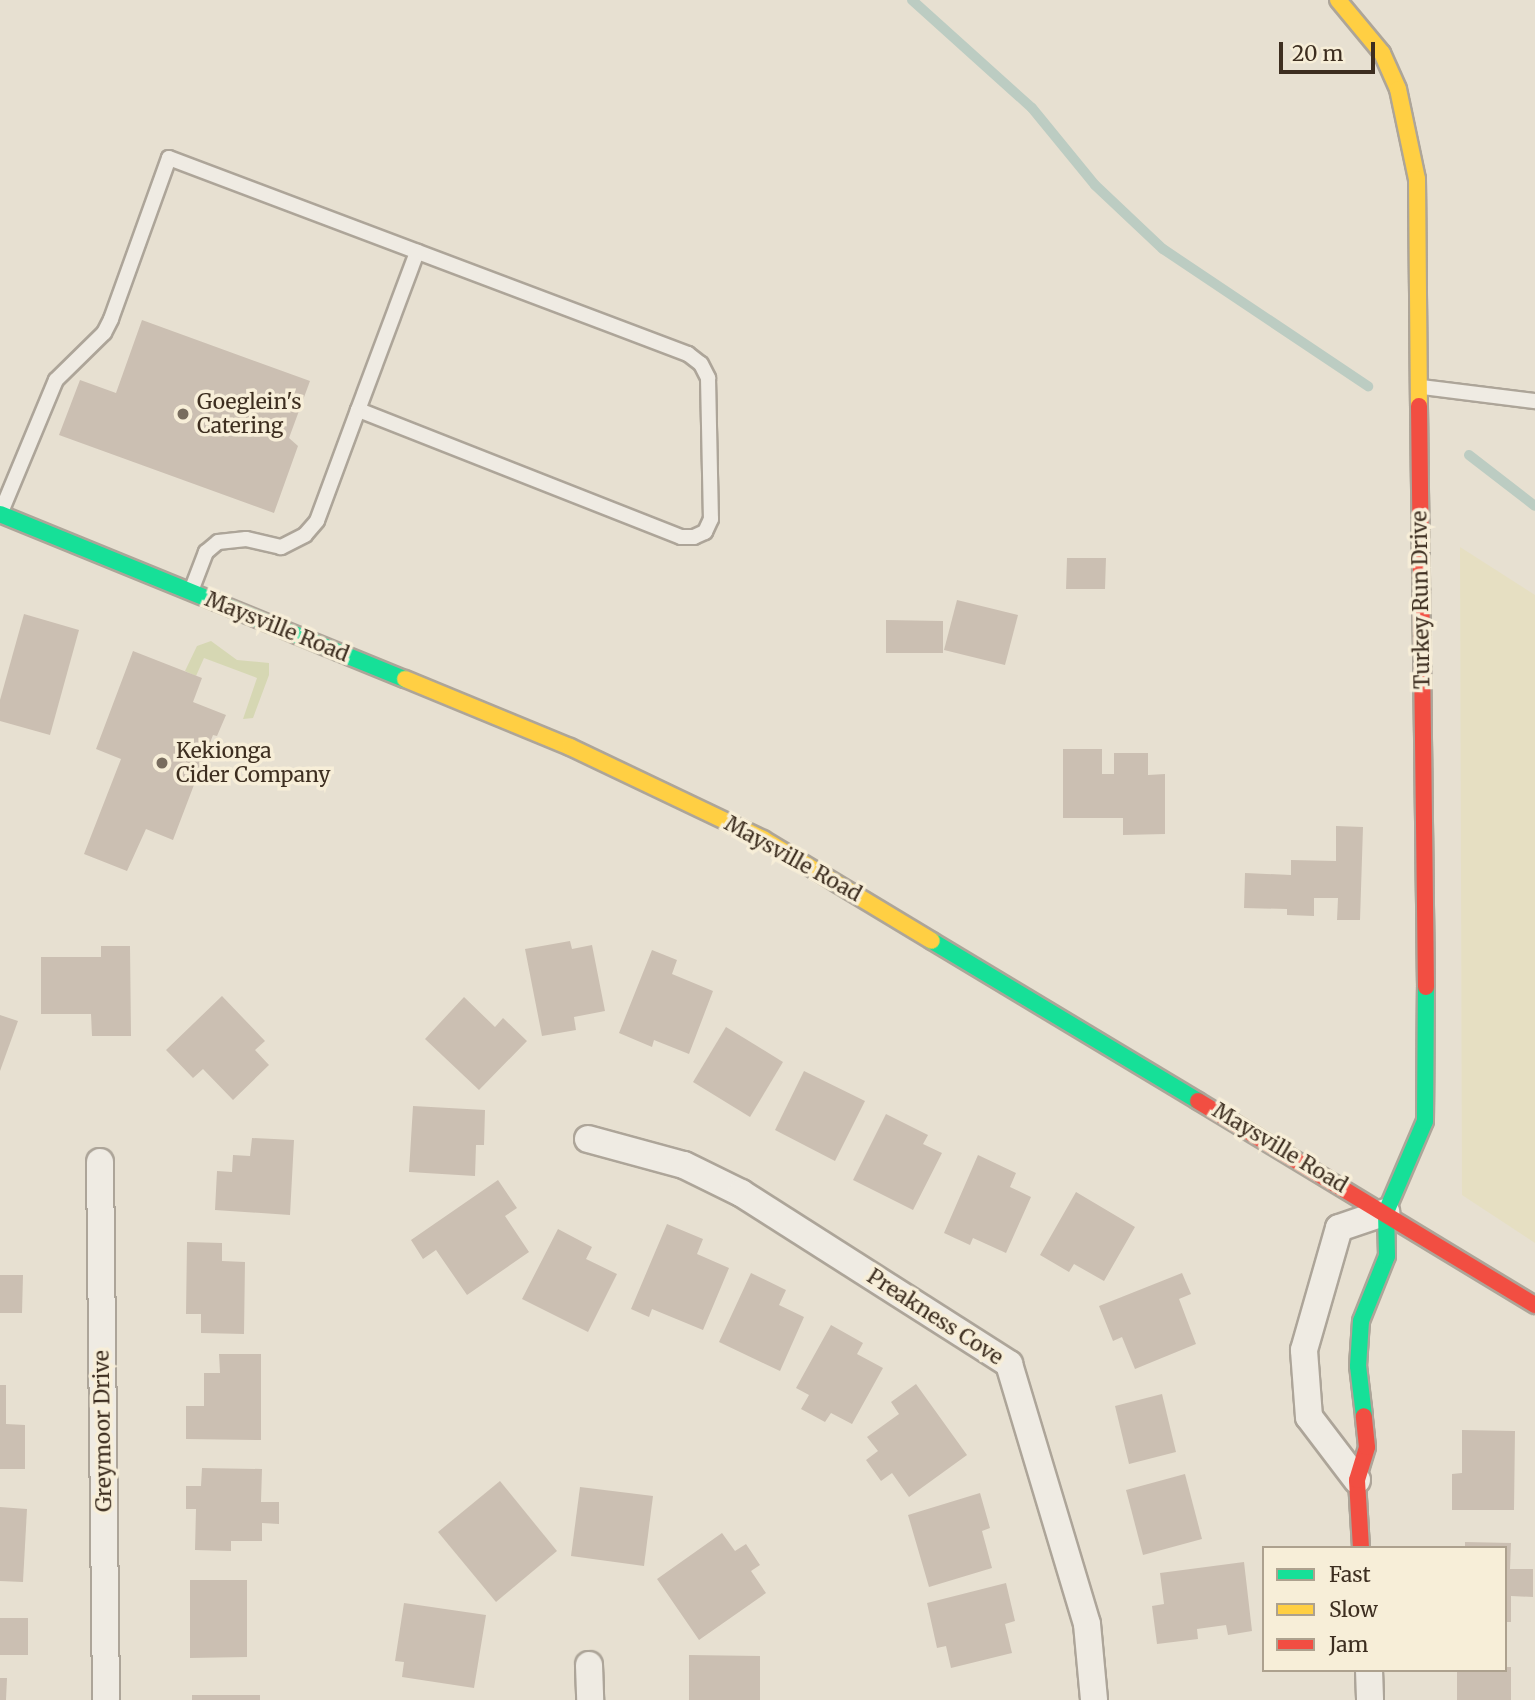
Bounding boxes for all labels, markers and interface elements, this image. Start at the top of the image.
scale bar [1283,28,1379,72]
text: 20 m [1292,40,1343,67]
place label: Goeglein's Catering [197,389,301,439]
marker: Goeglein's Catering [175,406,191,422]
street label: Turkey Run Drive [1407,511,1435,689]
street label: Maysville Road [202,587,352,667]
place label: Kekionga Cider Company [176,738,330,788]
marker: Kekionga Cider Company [154,755,170,771]
street label: Maysville Road [720,811,866,907]
street label: Maysville Road [1208,1098,1352,1198]
street label: Preakness Cove [862,1264,1008,1370]
street label: Greymoor Drive [89,1350,117,1512]
legend [1262,1546,1507,1672]
text: Fast [1329,1561,1371,1588]
text: Slow [1329,1596,1378,1623]
text: Jam [1329,1631,1368,1658]

